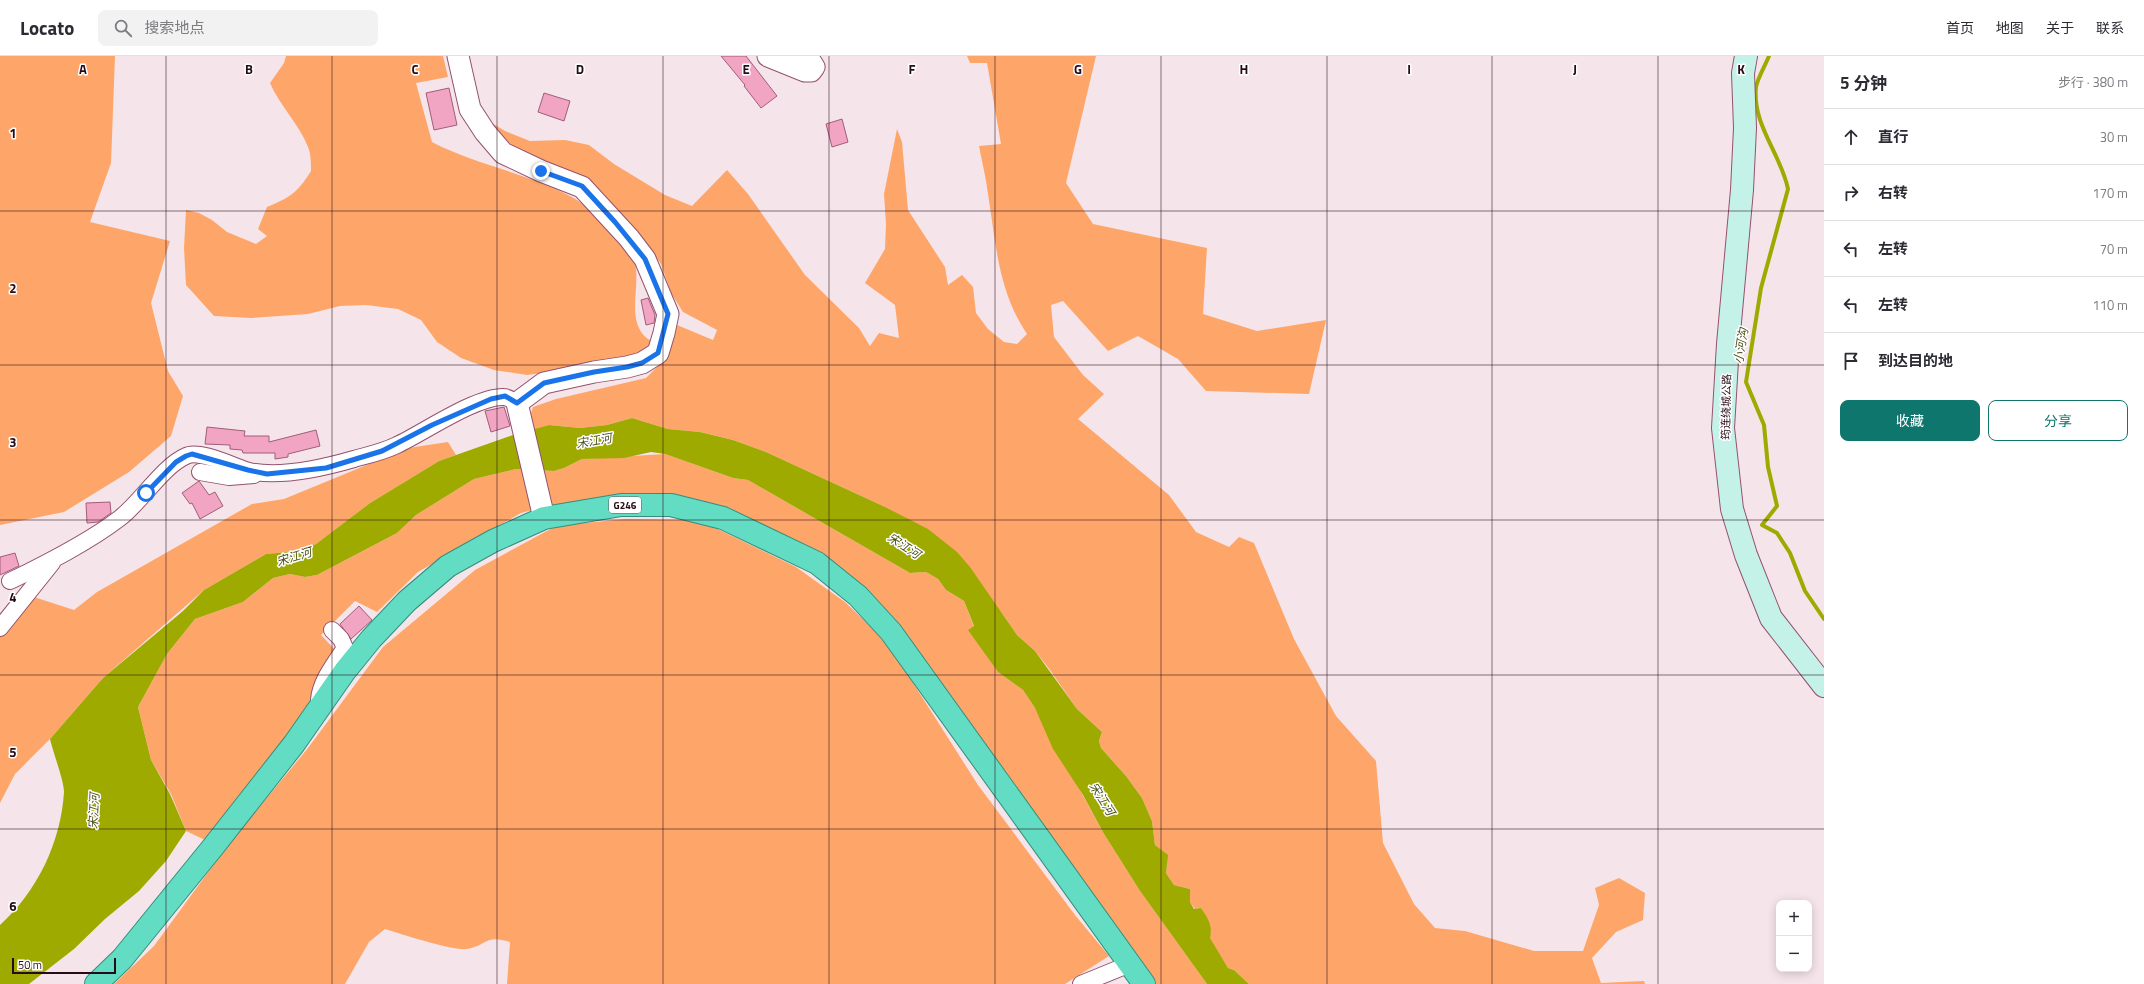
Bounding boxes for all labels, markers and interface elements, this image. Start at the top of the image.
search box [98,10,378,46]
text: Locato [20,13,74,42]
text: 搜索地点 [144,16,204,39]
icon: search [112,17,134,39]
text: 首页 [1946,17,1974,38]
text: 地图 [1996,17,2024,38]
text: 关于 [2046,17,2074,38]
text: 联系 [2096,17,2124,38]
text: A [79,59,87,79]
text: B [245,59,253,79]
text: C [411,59,419,79]
text: D [576,59,584,79]
text: E [742,59,750,79]
text: F [909,59,916,79]
text: G [1074,59,1082,79]
text: H [1240,59,1248,79]
text: I [1407,59,1411,79]
text: J [1573,59,1577,79]
text: K [1737,59,1745,79]
text: 5 分钟 [1840,70,1887,96]
text: 步行 · 380 m [2058,72,2128,92]
text: 1 [9,123,17,143]
text: 直行 [1878,125,1908,148]
icon: ahead [1840,126,1862,148]
text: 30 m [2100,127,2128,147]
route end [532,162,550,180]
text: 右转 [1878,181,1908,204]
icon: right [1840,182,1862,204]
text: 170 m [2092,183,2128,203]
text: 左转 [1878,237,1908,260]
icon: left [1840,238,1862,260]
text: 70 m [2100,239,2128,259]
text: 2 [9,278,17,298]
text: 左转 [1878,293,1908,316]
icon: left [1840,294,1862,316]
text: 110 m [2092,295,2128,315]
water label: 小河沟 [1728,325,1753,365]
text: 到达目的地 [1878,349,1953,372]
icon: arrive [1840,350,1862,372]
street label: 筠连绕城公路 [1717,374,1735,440]
button: 收藏 [1840,400,1980,441]
button: 分享 [1988,400,2128,441]
water label: 宋江河 [575,428,615,453]
text: 3 [9,432,17,452]
route start [137,484,155,502]
road number: G246 [609,497,641,513]
water label: 宋江河 [884,528,926,564]
water label: 宋江河 [274,542,316,571]
text: 4 [9,587,17,607]
text: 5 [9,742,17,762]
water label: 宋江河 [1085,778,1121,821]
water label: 宋江河 [83,791,104,829]
text: 6 [9,896,17,916]
map controls [1776,900,1812,972]
button: + [1776,900,1812,936]
button: − [1776,936,1812,972]
scale bar [12,956,116,975]
text: 50 m [18,957,42,973]

